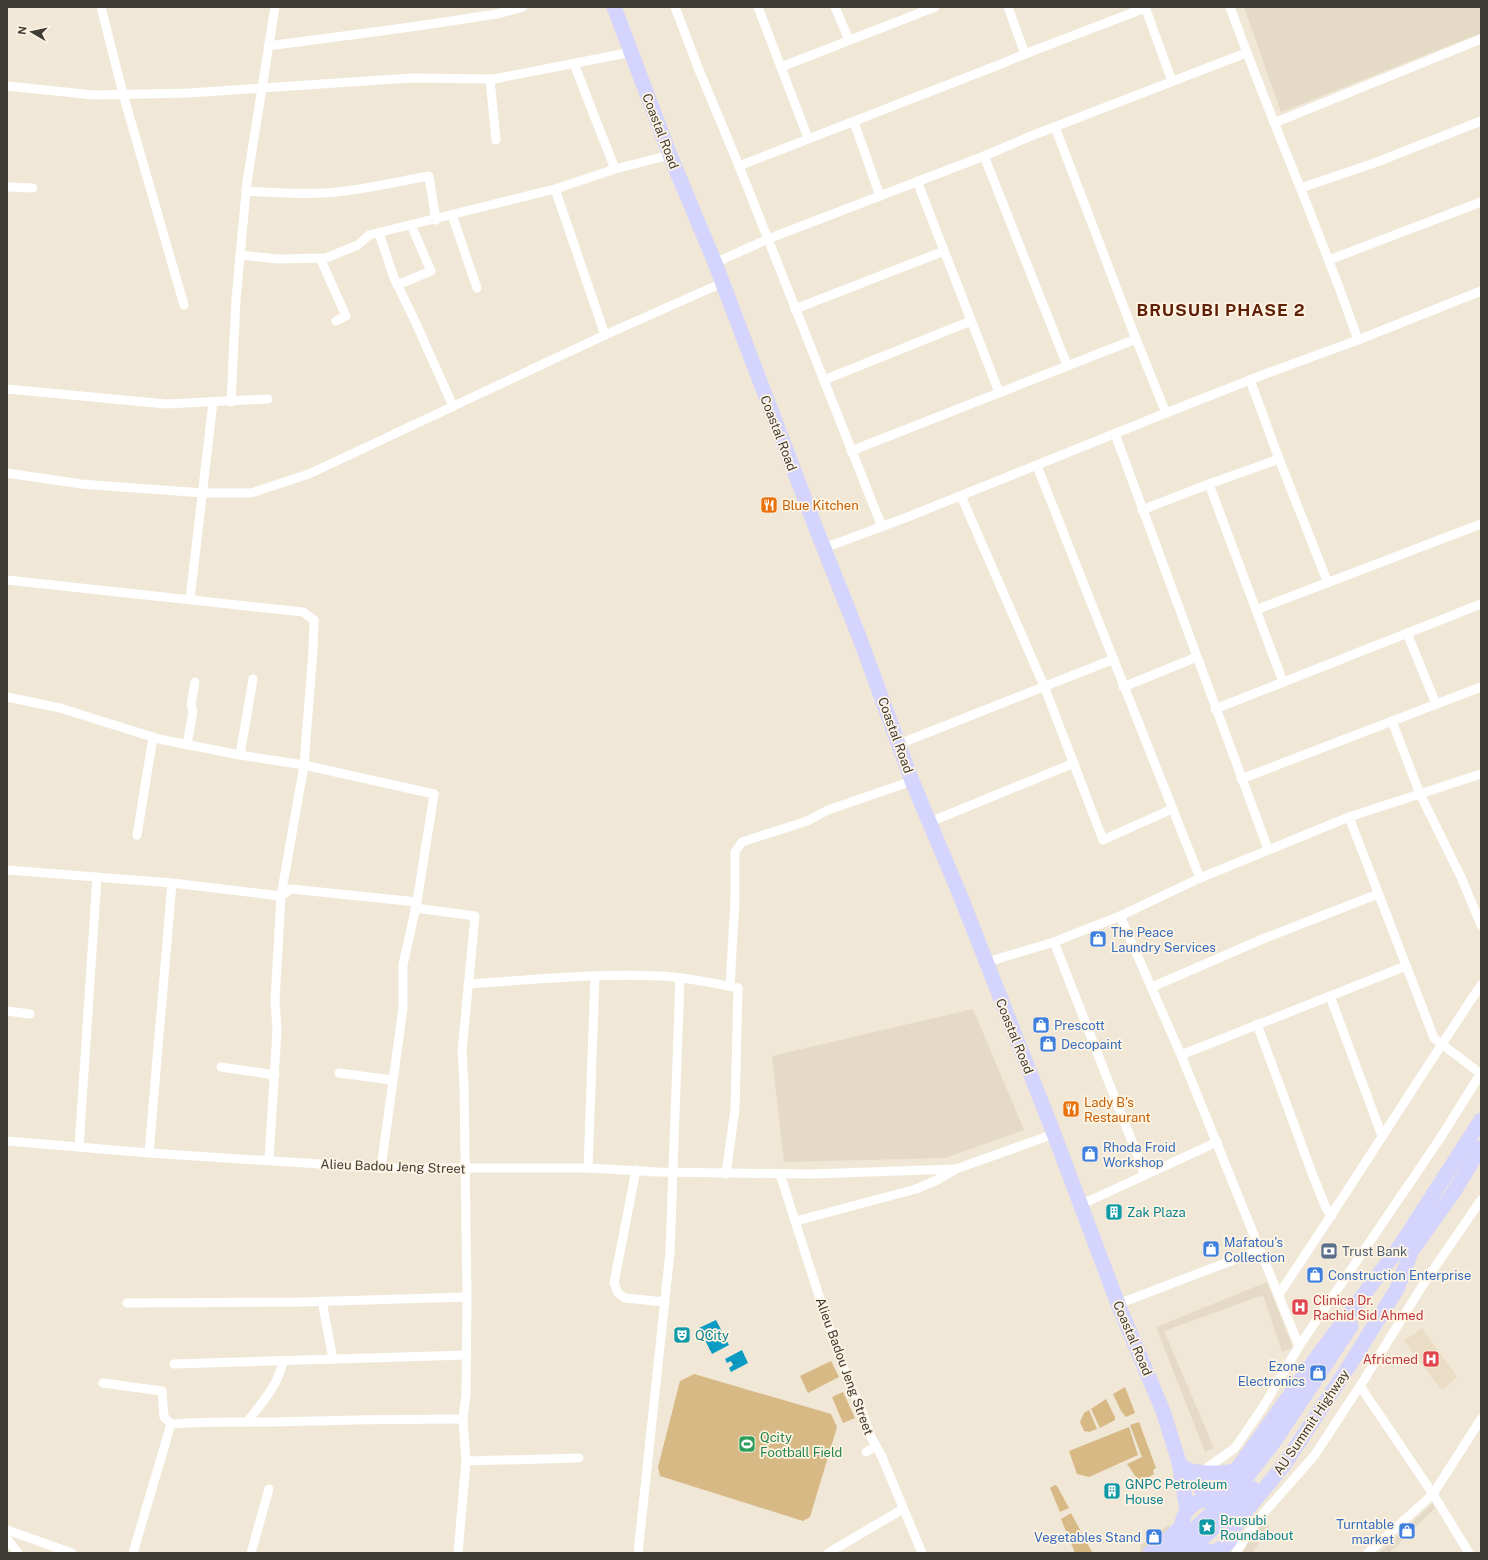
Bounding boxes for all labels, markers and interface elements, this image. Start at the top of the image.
north arrow [12,12,52,52]
text: N [16,25,29,36]
street label: Coastal Road [639,91,682,171]
district label: BRUSUBI PHASE 2 [1136,300,1306,320]
street label: Coastal Road [757,393,800,473]
restaurant icon: Blue Kitchen [759,495,779,515]
place label: Blue Kitchen [782,498,859,513]
street label: Coastal Road [875,695,916,775]
place label: The Peace Laundry Services [1111,925,1216,955]
shop icon: The Peace Laundry Services [1088,929,1108,949]
street label: Coastal Road [993,996,1036,1076]
shop icon: Prescott [1031,1015,1051,1035]
place label: Prescott [1054,1018,1105,1033]
shop icon: Decopaint [1038,1034,1058,1054]
place label: Decopaint [1061,1037,1122,1052]
place label: Lady B's Restaurant [1084,1095,1150,1125]
restaurant icon: Lady B's Restaurant [1061,1099,1081,1119]
place label: Rhoda Froid Workshop [1103,1140,1176,1170]
shop icon: Rhoda Froid Workshop [1080,1144,1100,1164]
street label: Alieu Badou Jeng Street [320,1156,466,1177]
building icon: Zak Plaza [1104,1202,1124,1222]
place label: Zak Plaza [1127,1205,1186,1220]
place label: Mafatou's Collection [1224,1235,1285,1265]
shop icon: Mafatou's Collection [1201,1239,1221,1259]
bank icon: Trust Bank [1319,1241,1339,1261]
place label: Trust Bank [1342,1244,1407,1259]
shop icon: Construction Enterprise [1305,1265,1325,1285]
place label: Construction Enterprise [1328,1268,1471,1283]
place label: Clinica Dr. Rachid Sid Ahmed [1313,1293,1423,1323]
street label: Alieu Badou Jeng Street [813,1295,876,1437]
hospital icon: Clinica Dr. Rachid Sid Ahmed [1290,1297,1310,1317]
street label: Coastal Road [1110,1299,1155,1378]
theatre icon: QCity [672,1325,692,1345]
place label: QCity [695,1328,729,1343]
hospital icon: Africmed [1421,1349,1441,1369]
place label: Africmed [1363,1352,1418,1367]
place label: Ezone Electronics [1238,1359,1305,1389]
shop icon: Ezone Electronics [1308,1363,1328,1383]
street label: AU Summit Highway [1271,1367,1352,1478]
place label: Qcity Football Field [760,1430,842,1460]
sports icon: Qcity Football Field [737,1434,757,1454]
place label: GNPC Petroleum House [1125,1477,1227,1507]
building icon: GNPC Petroleum House [1102,1481,1122,1501]
place label: Brusubi Roundabout [1220,1513,1294,1543]
place icon: Brusubi Roundabout [1197,1517,1217,1537]
place label: Turntable market [1336,1517,1394,1547]
shop icon: Turntable market [1397,1521,1417,1541]
shop icon: Vegetables Stand [1144,1527,1164,1547]
place label: Vegetables Stand [1034,1530,1141,1545]

